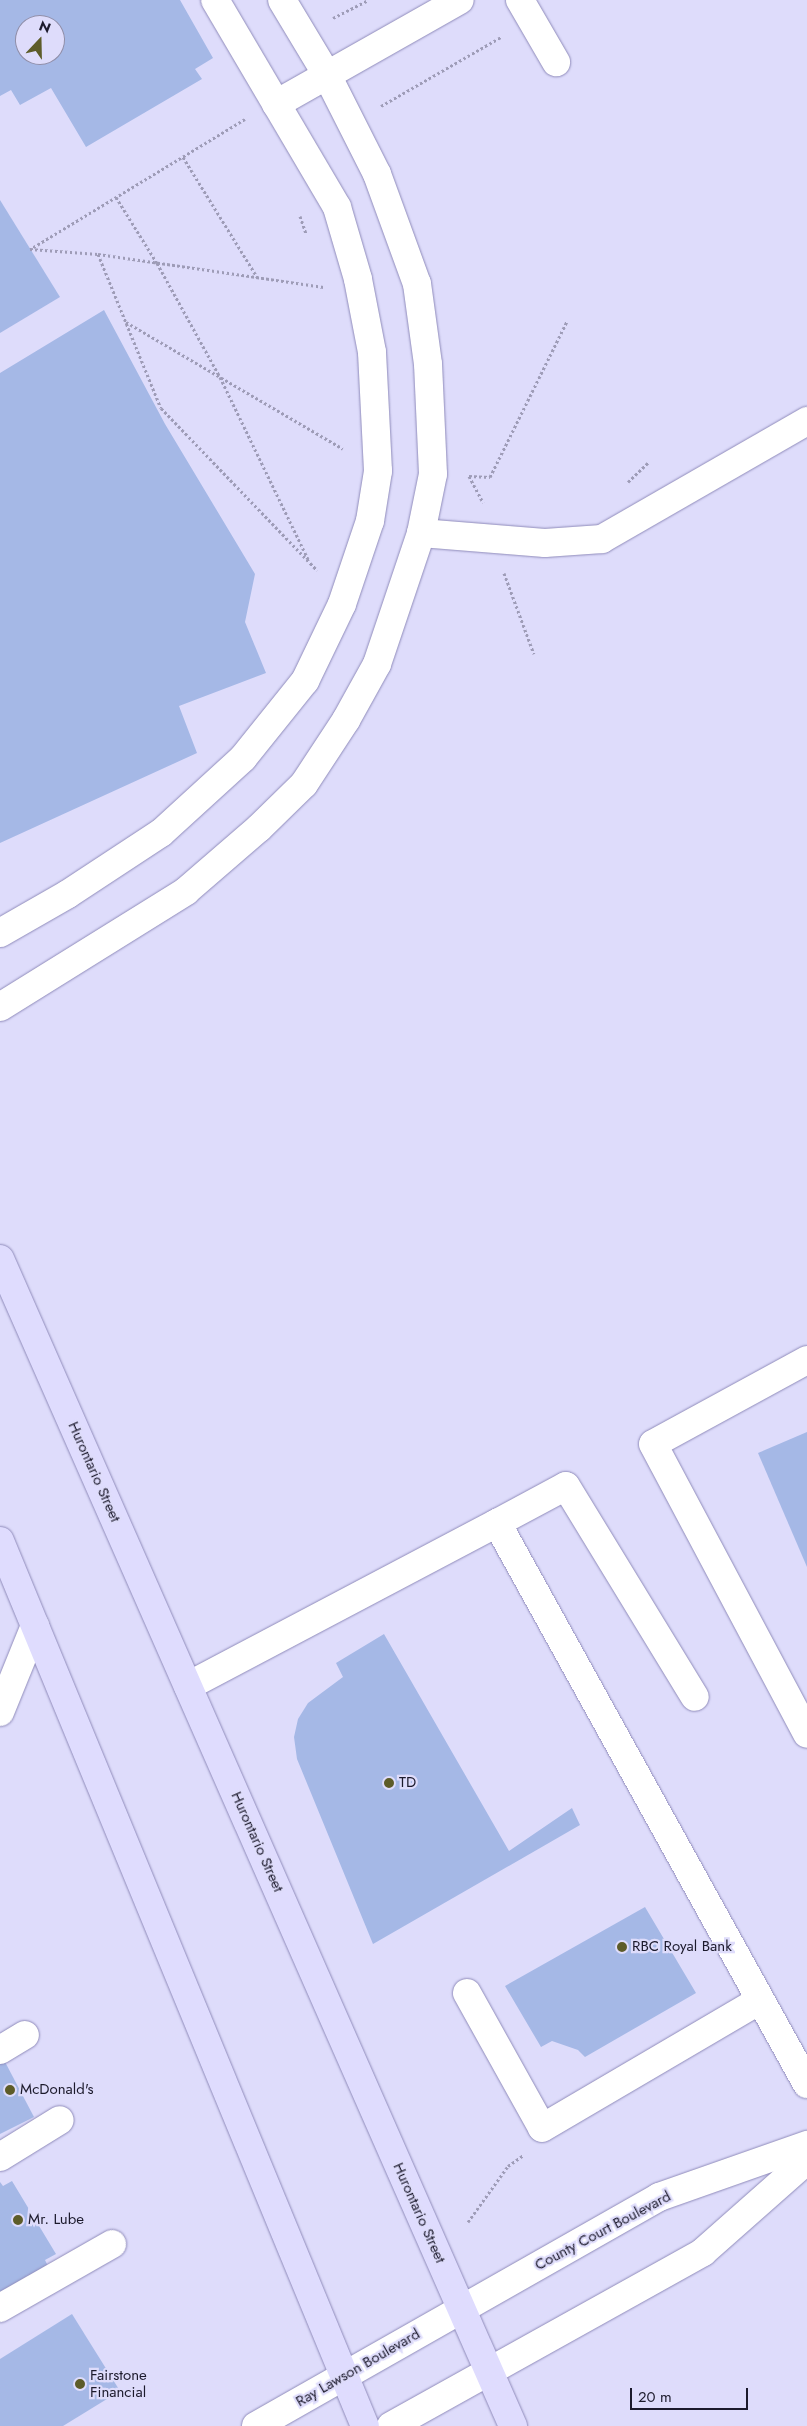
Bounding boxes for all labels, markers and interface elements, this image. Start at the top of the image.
north arrow [15,15,65,65]
text: N [36,16,54,38]
street label: Hurontario Street [64,1419,124,1525]
place label: TD [399,1774,416,1792]
marker: TD [383,1777,395,1789]
street label: Hurontario Street [227,1789,287,1895]
place label: RBC Royal Bank [632,1938,732,1956]
marker: RBC Royal Bank [616,1941,628,1953]
place label: McDonald's [20,2081,94,2099]
marker: McDonald's [4,2084,16,2096]
street label: Hurontario Street [389,2160,449,2266]
street label: County Court Boulevard [532,2188,674,2274]
place label: Mr. Lube [28,2211,84,2229]
marker: Mr. Lube [12,2214,24,2226]
street label: Ray Lawson Boulevard [293,2325,423,2411]
place label: Fairstone Financial [90,2366,147,2401]
marker: Fairstone Financial [74,2378,86,2390]
scale bar [632,2378,750,2410]
text: 20 m [638,2386,672,2408]

